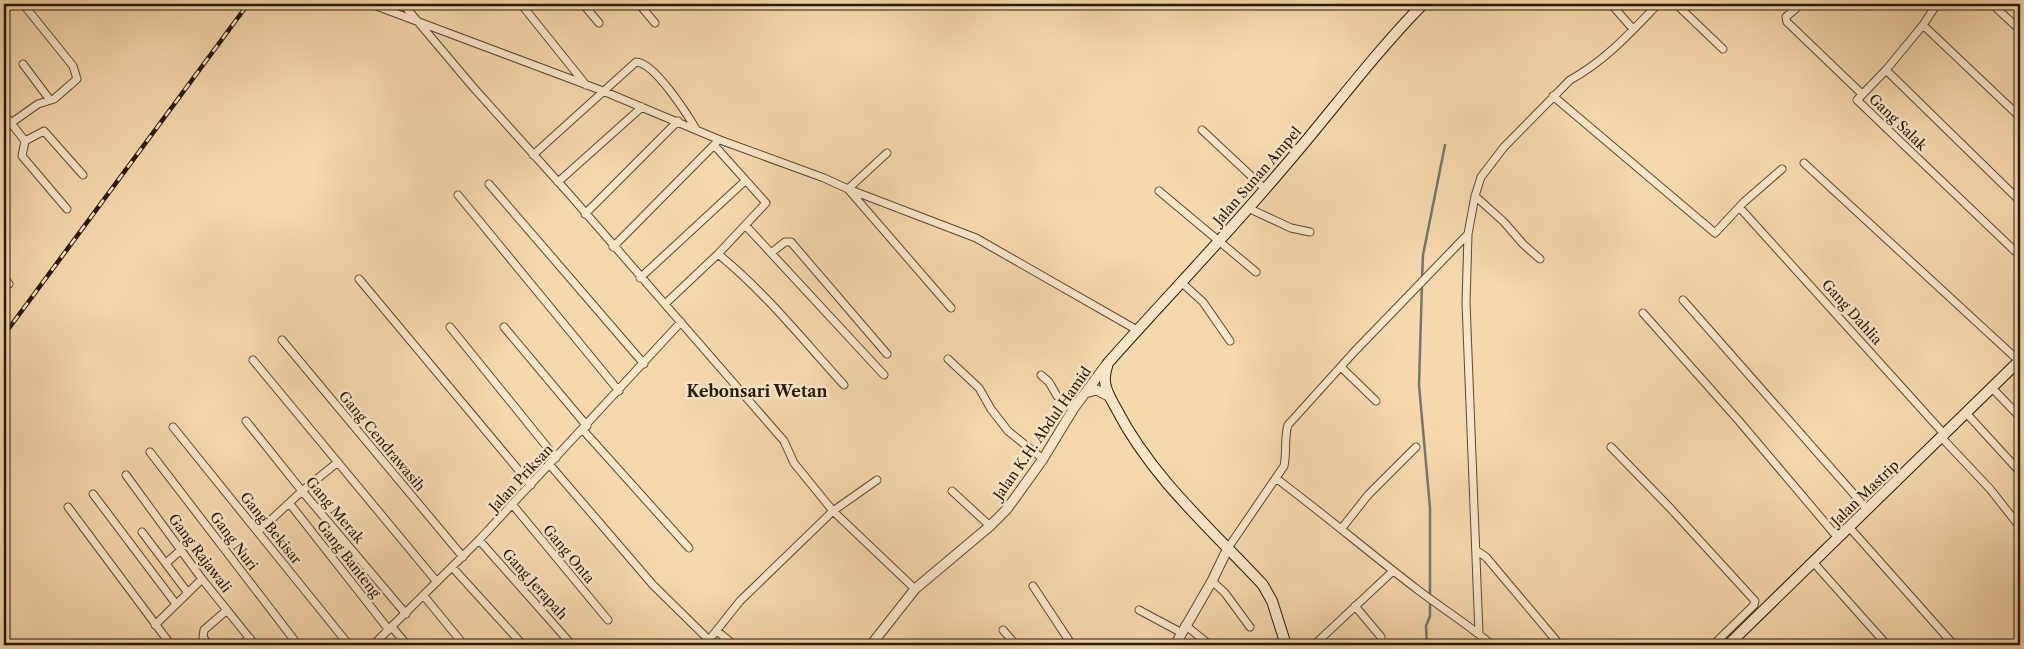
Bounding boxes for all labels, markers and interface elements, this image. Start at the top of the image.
street label: Gang Salak [1865,90,1931,155]
street label: Jalan Sunan Ampel [1208,123,1305,231]
street label: Gang Dahlia [1818,276,1886,349]
street label: Jalan K.H. Abdul Hamid [988,363,1095,505]
district label: Kebonsari Wetan [686,381,828,401]
street label: Gang Cendrawasih [335,387,429,495]
street label: Jalan Priksan [484,440,557,517]
street label: Jalan Mastrip [1826,456,1903,531]
street label: Gang Merak [302,473,369,548]
street label: Gang Bekisar [236,488,306,568]
street label: Gang Nuri [206,508,262,574]
street label: Gang Rajawali [164,510,236,596]
street label: Gang Banteng [313,517,385,602]
street label: Gang Onta [539,521,599,588]
street label: Gang Jerapah [498,545,572,623]

